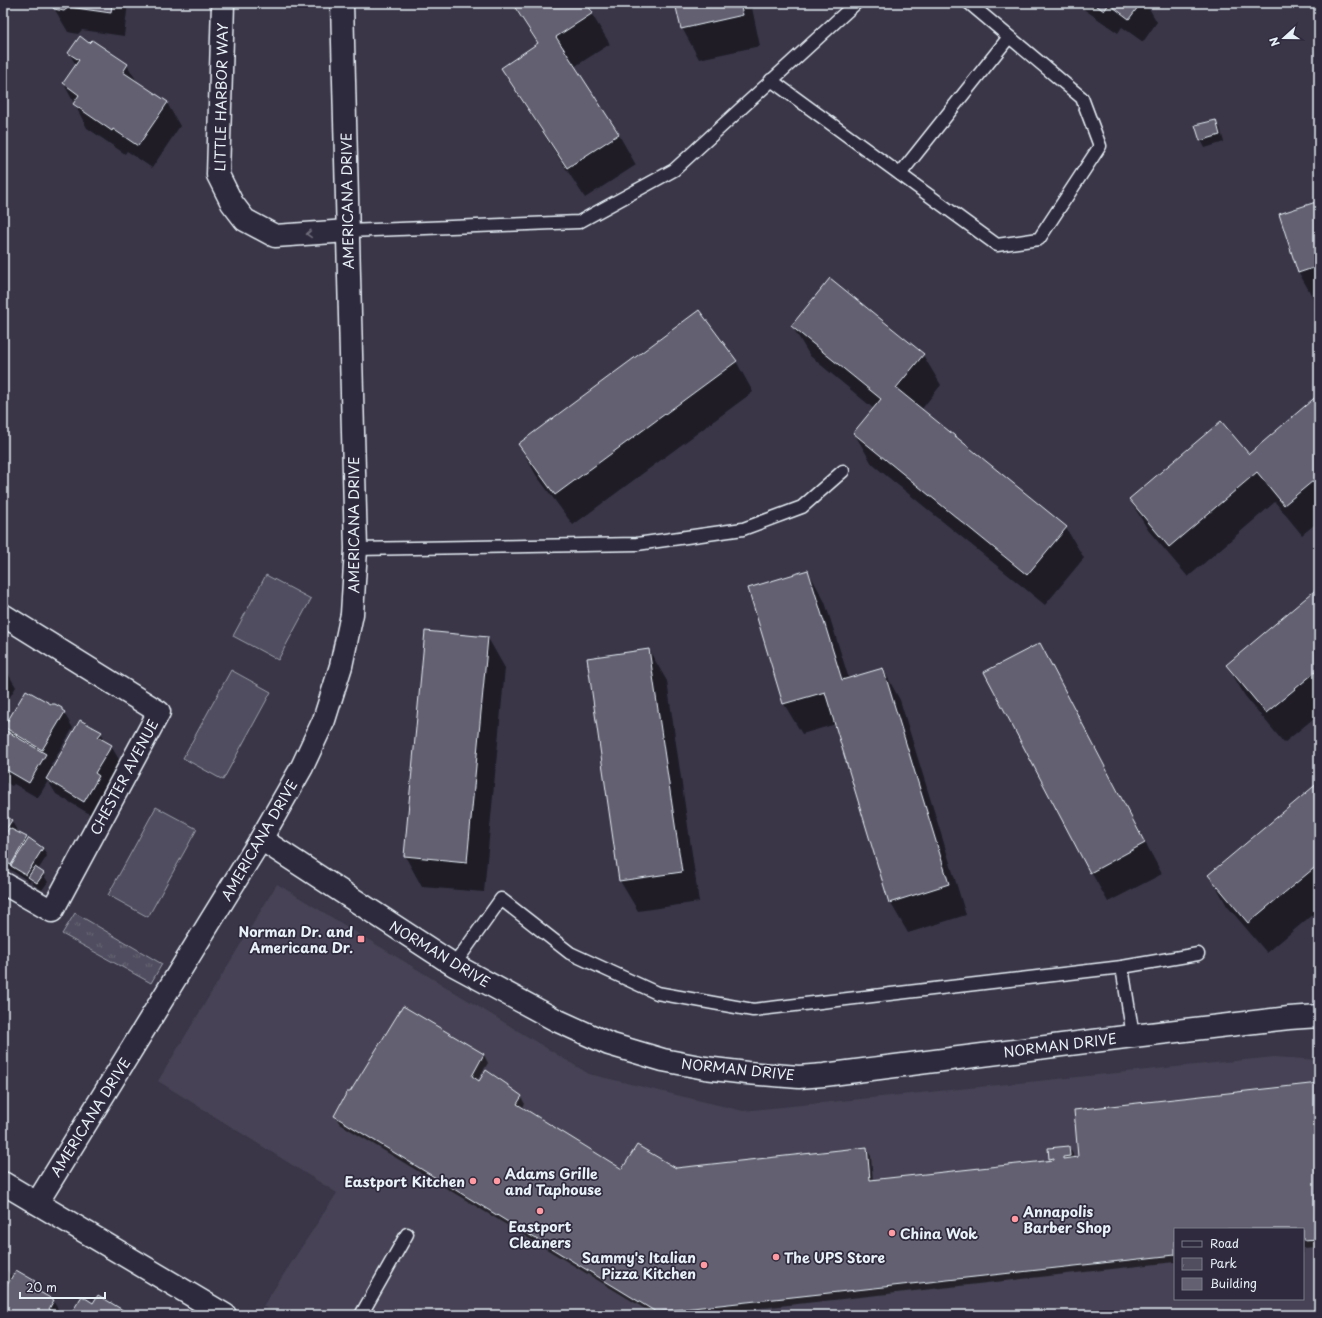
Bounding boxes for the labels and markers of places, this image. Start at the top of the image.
place label: Norman Dr. and Americana Dr. [239,921,353,958]
marker: Norman Dr. and Americana Dr. [356,934,366,944]
place label: Adams Grille and Taphouse [505,1163,602,1200]
place label: Eastport Kitchen [344,1171,465,1192]
marker: Eastport Kitchen [468,1176,478,1186]
marker: Adams Grille and Taphouse [492,1176,502,1186]
place label: Annapolis Barber Shop [1022,1201,1111,1238]
marker: Eastport Cleaners [535,1206,545,1216]
marker: Annapolis Barber Shop [1010,1214,1020,1224]
place label: Eastport Cleaners [509,1216,572,1253]
place label: China Wok [900,1223,978,1244]
marker: China Wok [887,1228,897,1238]
place label: Sammy's Italian Pizza Kitchen [582,1247,696,1284]
place label: The UPS Store [784,1247,886,1268]
marker: The UPS Store [771,1252,781,1262]
marker: Sammy's Italian Pizza Kitchen [699,1260,709,1270]

